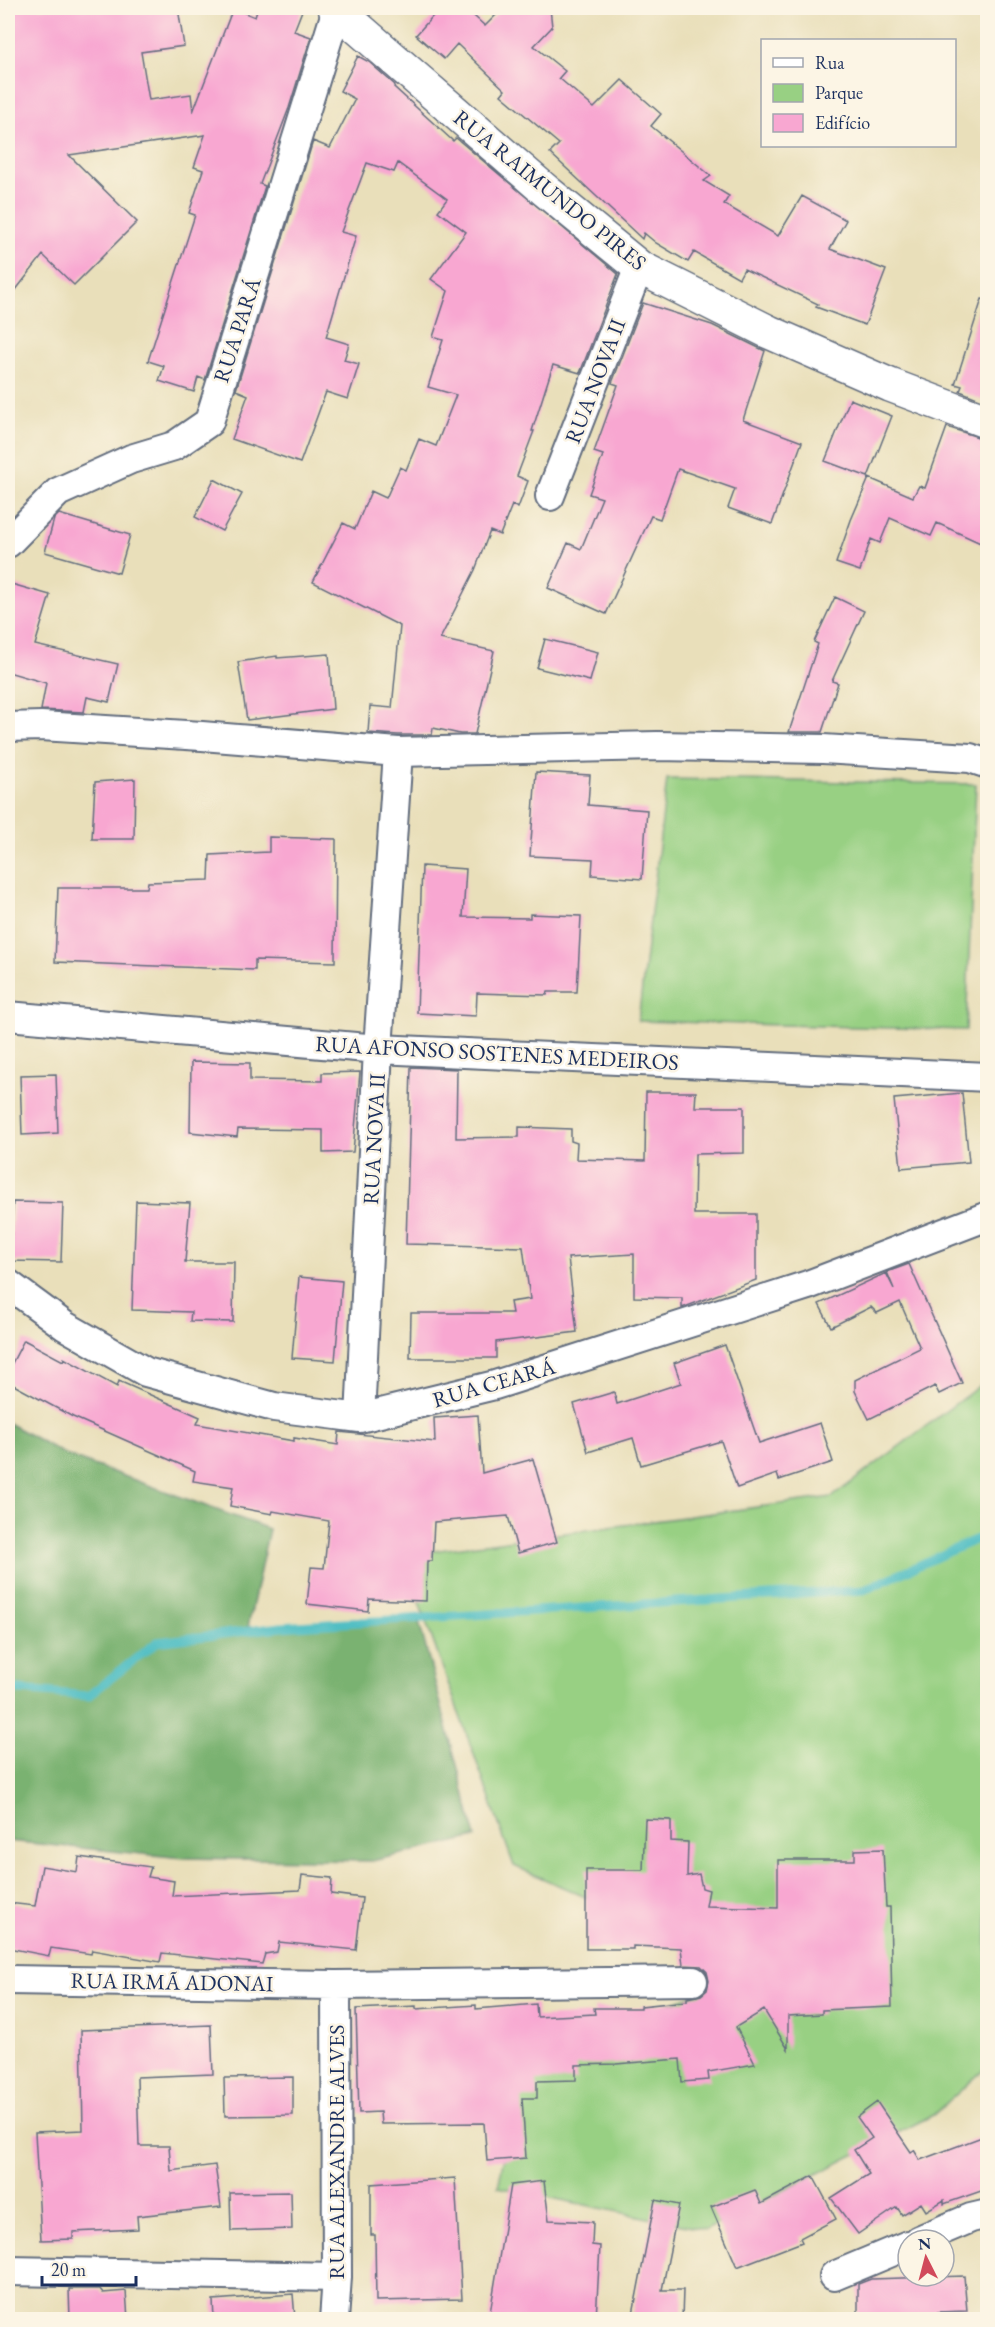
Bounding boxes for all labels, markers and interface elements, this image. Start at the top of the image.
legend [761,39,956,147]
text: Rua [815,51,845,74]
text: Parque [815,81,863,104]
street label: RUA RAIMUNDO PIRES [448,103,652,277]
text: Edifício [815,111,870,134]
street label: RUA PARÁ [206,273,268,386]
street label: RUA NOVA II [558,314,632,448]
street label: RUA AFONSO SOSTENES MEDEIROS [315,1029,679,1077]
street label: RUA NOVA II [356,1072,392,1205]
street label: RUA CEARÁ [429,1351,560,1414]
street label: RUA IRMÃ ADONAI [70,1966,274,1998]
street label: RUA ALEXANDRE ALVES [322,2025,351,2279]
north arrow [896,2228,956,2288]
text: N [917,2232,932,2255]
scale bar [42,2249,136,2287]
text: 20 m [51,2258,86,2281]

